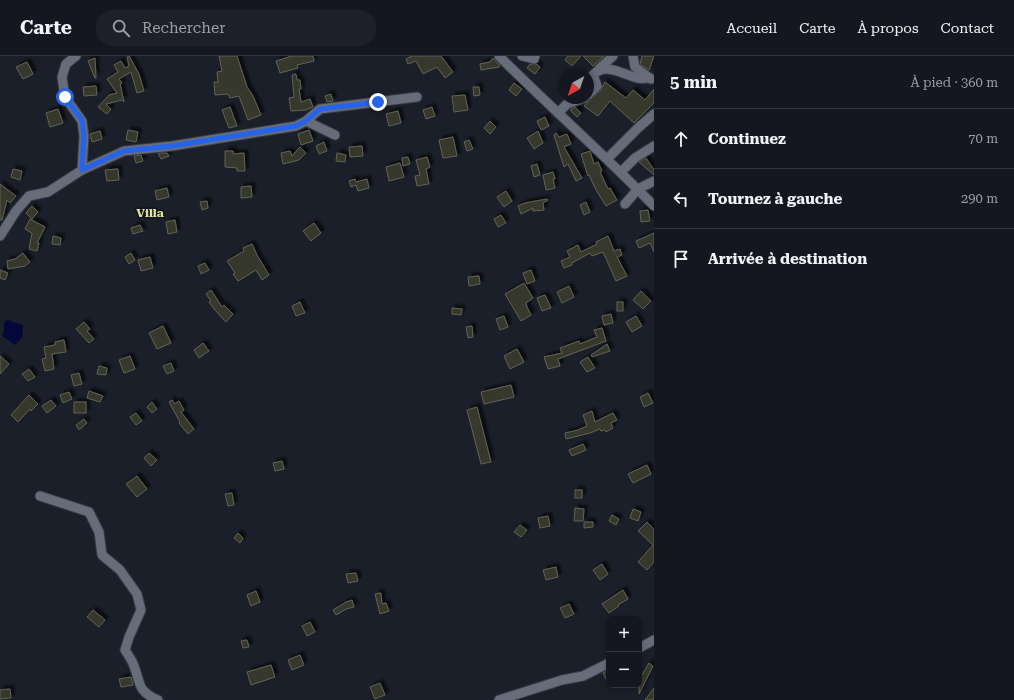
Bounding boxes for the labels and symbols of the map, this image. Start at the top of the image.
north arrow [558,68,594,104]
route start [56,88,74,106]
route end [369,93,387,111]
district label: Villa [136,206,164,220]

